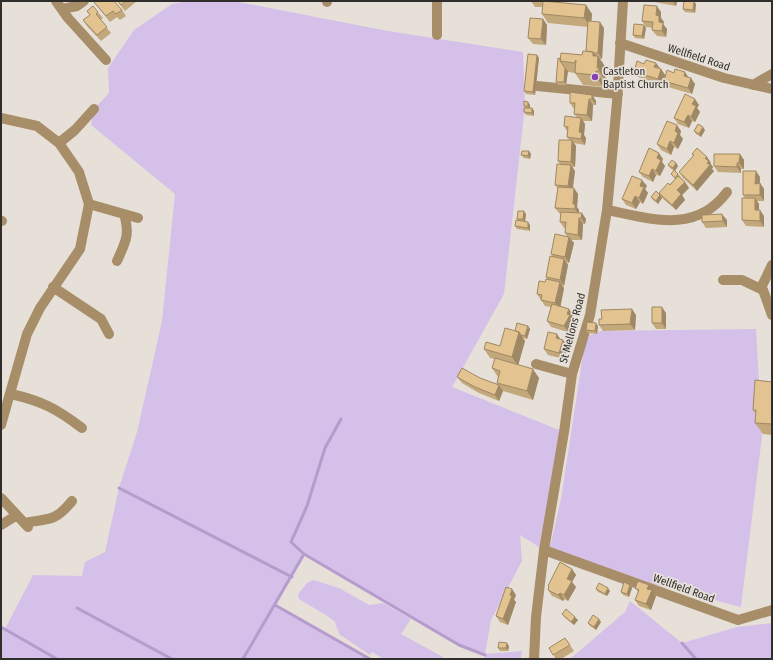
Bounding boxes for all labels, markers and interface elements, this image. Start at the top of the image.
street label: Wellfield Road [666,41,732,74]
place label: Castleton Baptist Church [603,65,669,91]
marker: Castleton Baptist Church [590,72,600,82]
street label: St Mellons Road [557,292,588,365]
street label: Wellfield Road [651,571,716,606]

